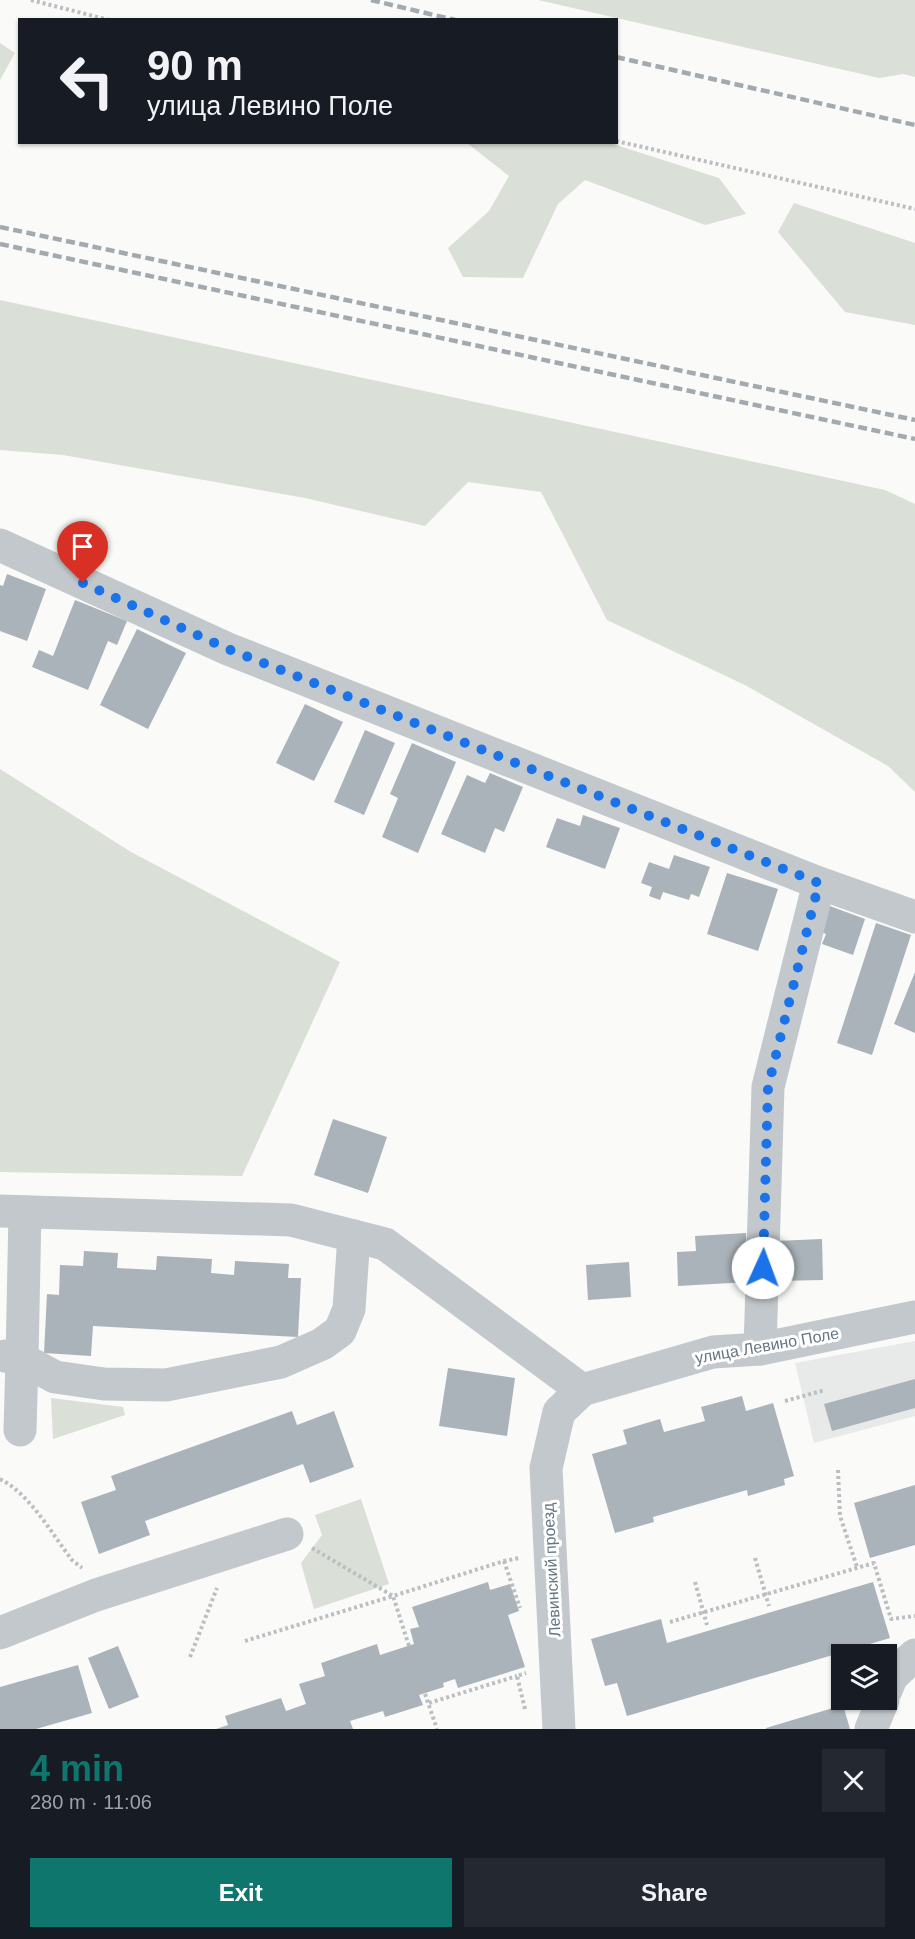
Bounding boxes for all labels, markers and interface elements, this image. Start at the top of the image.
icon: left [48,42,126,120]
text: 90 m [147,42,243,89]
text: улица Левино Поле [147,91,393,121]
pin [57,521,108,583]
icon: arrive [66,530,99,563]
position arrow [731,1236,795,1300]
street label: улица Левино Поле [694,1324,840,1367]
street label: Левинский проезд [539,1502,564,1637]
map controls [831,1644,897,1710]
button: layers [831,1644,897,1710]
text: 4 min [30,1748,124,1789]
button: close [822,1749,885,1812]
text: 280 m · 11:06 [30,1791,152,1813]
button: Exit [30,1858,452,1927]
button: Share [464,1858,885,1927]

